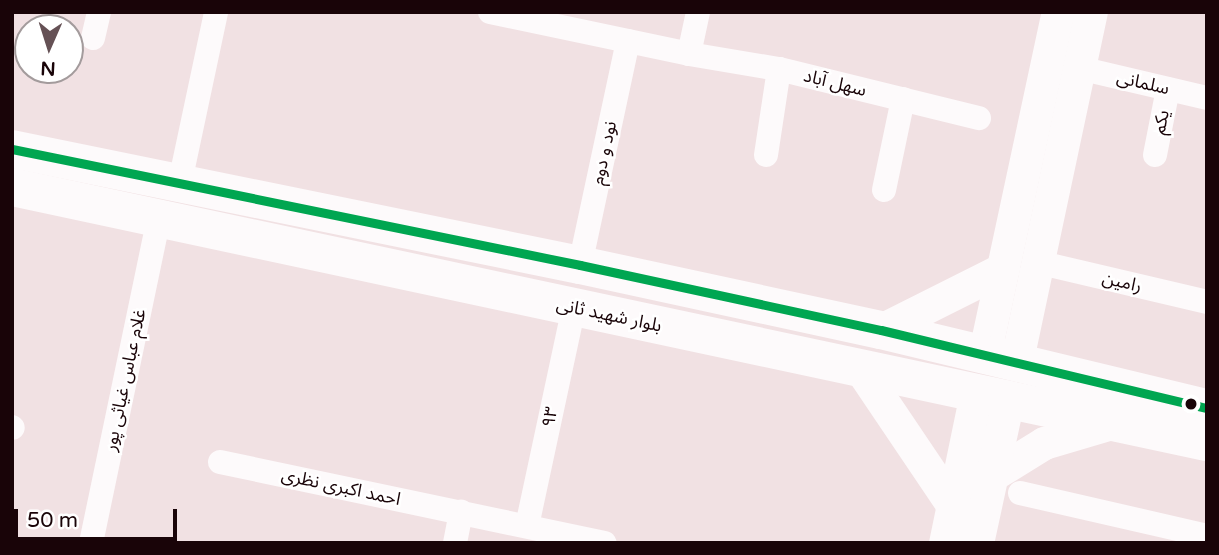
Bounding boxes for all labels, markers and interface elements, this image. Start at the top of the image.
north arrow [14,14,84,84]
text: N [40,57,56,79]
street label: سهل آباد [801,65,869,101]
street label: سلمانی [1115,66,1171,100]
street label: یکم [1148,108,1174,136]
street label: نود و دوم [587,119,621,187]
street label: رامین [1100,267,1144,297]
street label: بلوار شهید ثانی [554,293,664,337]
street label: غلام عباس غیاثی ‌پور [99,307,151,453]
unlabelled marker [1184,397,1198,411]
street label: ۹۳ [537,405,563,429]
street label: احمد اکبری نظری [279,464,403,510]
scale bar [18,496,180,540]
text: 50 m [27,508,78,533]

